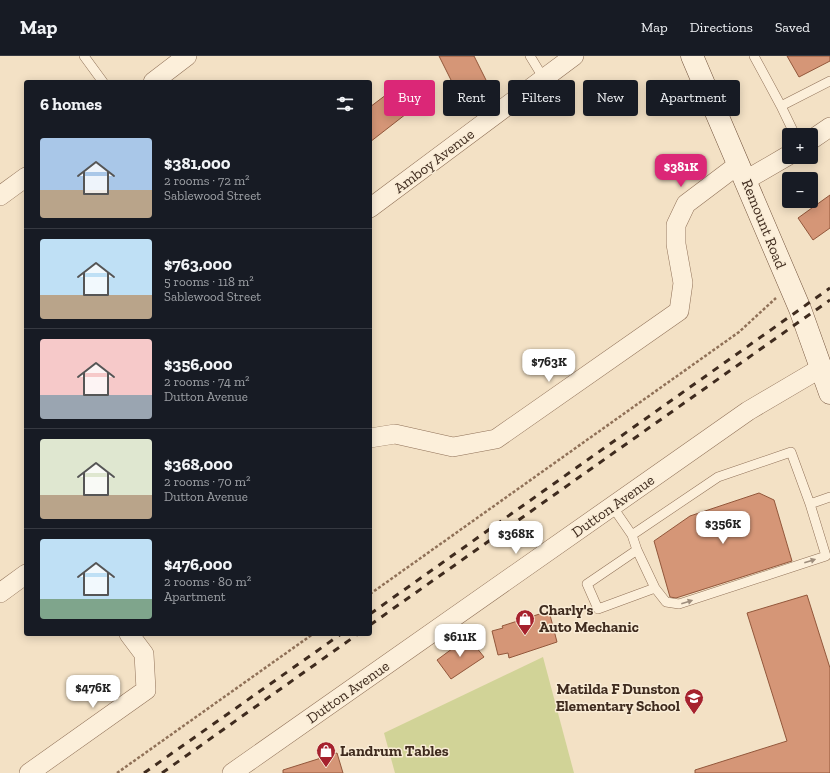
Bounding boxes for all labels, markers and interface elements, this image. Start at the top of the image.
text: Map [20,16,57,39]
text: Map [641,19,668,36]
text: Directions [690,19,753,36]
text: Saved [775,19,810,36]
chip: Buy [384,80,435,116]
chip: Rent [443,80,500,116]
chip: Filters [508,80,575,116]
chip: New [583,80,638,116]
chip: Apartment [646,80,740,116]
icon: filters [334,93,356,115]
text: 6 homes [40,94,102,114]
street label: Amboy Avenue [390,125,478,197]
map controls [782,128,818,208]
button: + [782,128,818,164]
text: $381,000 [164,153,231,173]
icon: home [72,154,120,202]
pin: $381K [653,154,709,188]
text: $381K [664,159,698,174]
button: − [782,172,818,208]
text: 2 rooms · 72 m² [164,173,250,188]
street label: Remount Road [738,177,790,272]
text: Sablewood Street [164,188,261,203]
text: $763,000 [164,254,232,274]
icon: home [72,255,120,303]
text: 5 rooms · 118 m² [164,274,254,289]
text: Sablewood Street [164,289,261,304]
pin: $763K [521,349,577,383]
text: $356,000 [164,354,233,374]
text: $763K [531,354,567,369]
icon: home [72,355,120,403]
text: 2 rooms · 74 m² [164,374,250,389]
text: Dutton Avenue [164,389,248,404]
text: $368,000 [164,454,233,474]
icon: home [72,455,120,503]
street label: Dutton Avenue [568,471,658,541]
text: 2 rooms · 70 m² [164,474,250,489]
text: Dutton Avenue [164,489,248,504]
pin: $356K [695,511,751,545]
text: $356K [705,516,741,531]
pin: $368K [488,521,544,555]
text: $368K [498,526,534,541]
text: $476,000 [164,554,232,574]
icon: home [72,555,120,603]
one-way arrow [805,558,817,564]
text: 2 rooms · 80 m² [164,574,251,589]
text: Apartment [164,589,226,604]
one-way arrow [681,599,693,605]
place label: Charly's Auto Mechanic [539,601,639,636]
shop icon: Charly's Auto Mechanic [514,608,536,636]
pin: $611K [432,624,488,658]
text: $611K [444,629,476,644]
street label: Dutton Avenue [303,657,393,727]
pin: $476K [65,675,121,709]
text: $476K [75,680,111,695]
place label: Matilda F Dunston Elementary School [556,680,680,715]
school or university icon: Matilda F Dunston Elementary School [683,687,705,715]
shop icon: Landrum Tables [315,740,337,768]
place label: Landrum Tables [340,742,449,760]

